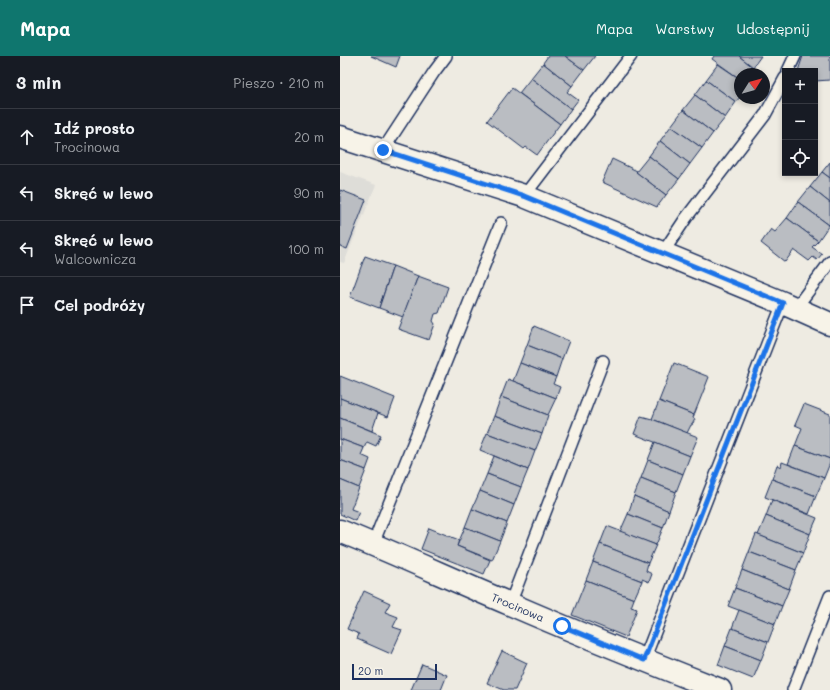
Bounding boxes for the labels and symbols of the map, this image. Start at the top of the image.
north arrow [734,68,770,104]
route end [374,141,392,159]
street label: Trocinowa [489,589,547,625]
route start [553,617,571,635]
scale bar [352,662,437,681]

